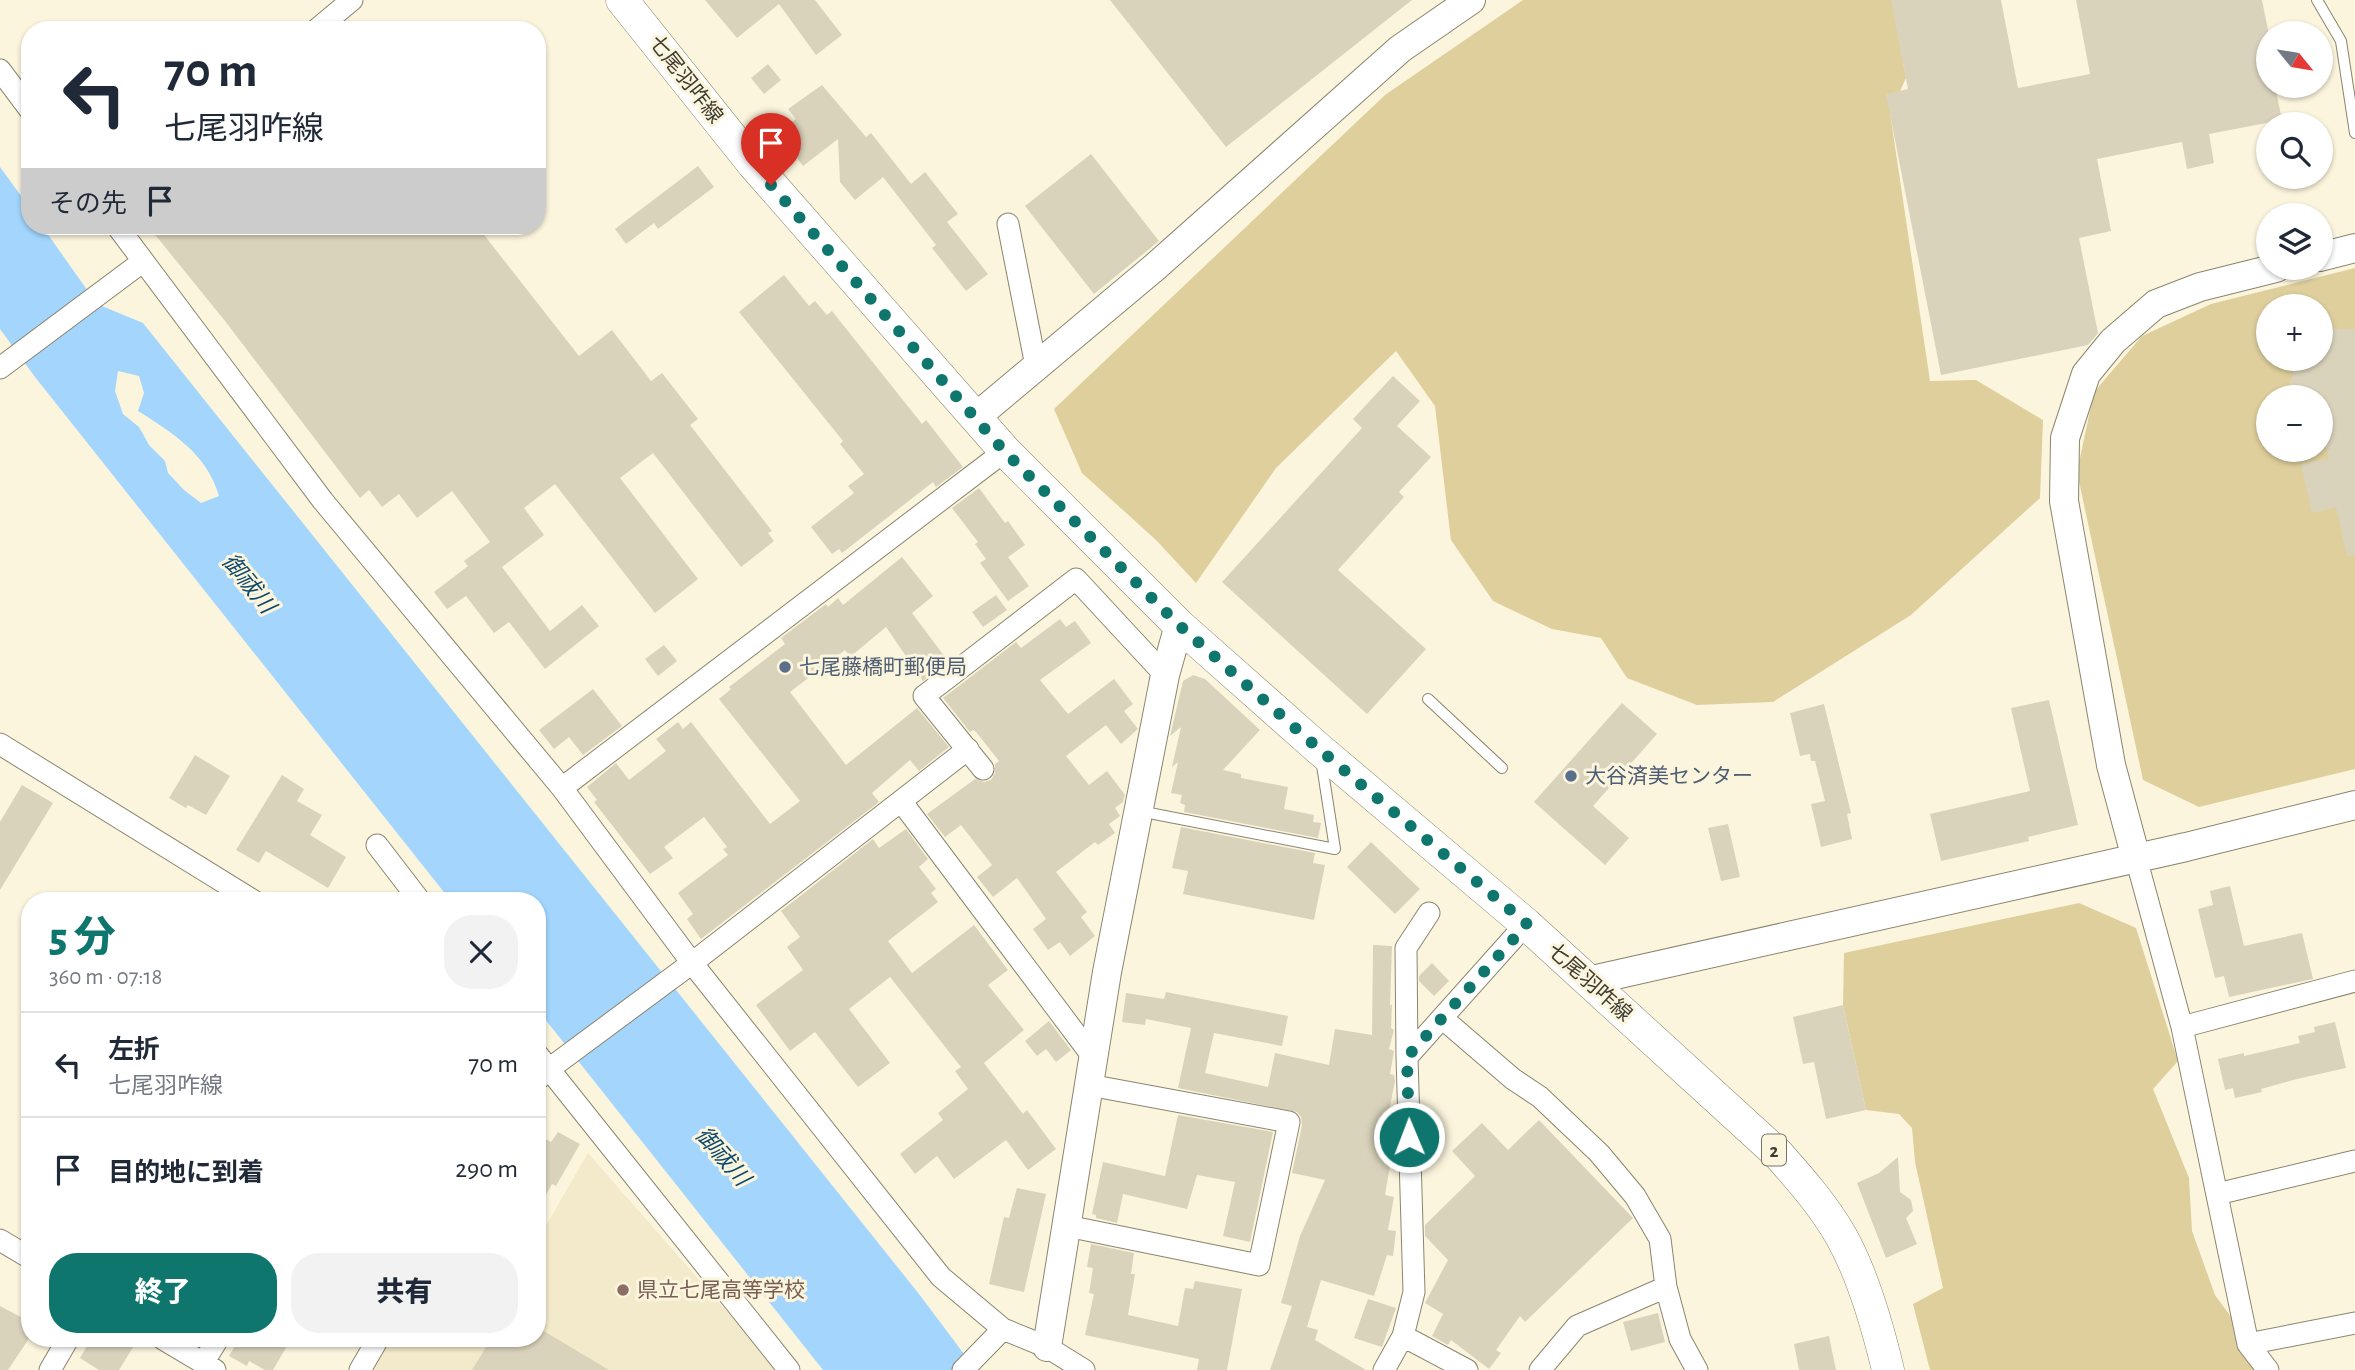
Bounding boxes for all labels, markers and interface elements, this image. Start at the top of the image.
north arrow [2256,21,2333,98]
map controls [2256,21,2333,462]
street label: 七尾羽咋線 [645,31,727,127]
text: 70 m [164,47,258,96]
icon: left [49,49,140,140]
button: search [2256,112,2333,189]
text: 七尾羽咋線 [164,113,324,145]
pin [741,113,801,185]
icon: arrive [752,124,790,162]
icon: arrive [141,182,179,220]
text: その先 [49,191,127,217]
button: layers [2256,203,2333,280]
button: + [2256,294,2333,371]
button: − [2256,385,2333,462]
water label: 御祓川 [217,549,282,620]
place label: 七尾藤橋町郵便局 [799,656,967,678]
marker: 七尾藤橋町郵便局 [777,659,793,675]
place label: 大谷済美センター [1585,765,1753,787]
marker: 大谷済美センター [1563,768,1579,784]
button: close [444,915,518,989]
text: 5 分 [49,917,116,959]
street label: 七尾羽咋線 [1544,939,1636,1025]
text: 360 m · 07:18 [49,966,162,989]
text: 左折 [108,1037,160,1063]
icon: left [49,1046,87,1084]
text: 70 m [468,1051,518,1077]
text: 七尾羽咋線 [108,1075,223,1098]
position arrow [1372,1100,1446,1174]
water label: 御祓川 [691,1122,757,1193]
road number: 2 [1762,1134,1786,1166]
icon: arrive [49,1151,87,1189]
text: 290 m [455,1156,518,1182]
text: 目的地に到着 [108,1160,264,1186]
button: 終了 [49,1253,277,1333]
button: 共有 [291,1253,518,1333]
place label: 県立七尾高等学校 [637,1279,805,1301]
marker: 県立七尾高等学校 [615,1282,631,1298]

